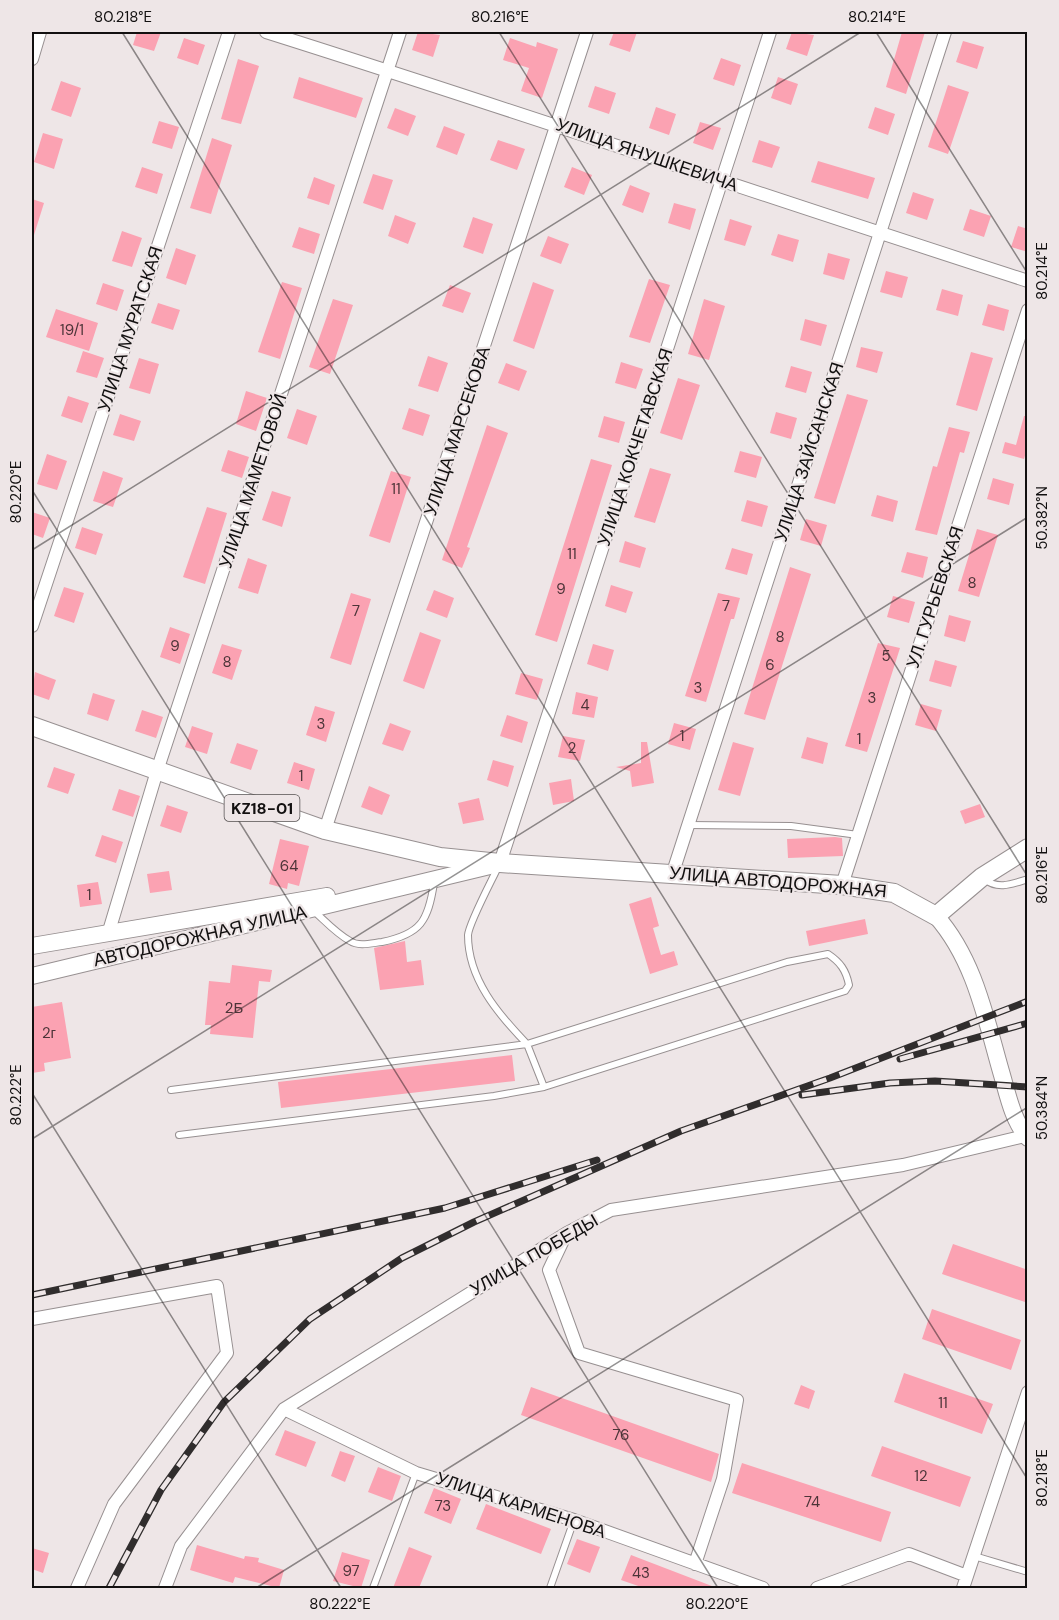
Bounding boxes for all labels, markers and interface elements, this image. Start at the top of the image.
text: 80.218°E [94,7,152,27]
text: 80.216°E [471,7,529,27]
text: 80.214°E [848,7,906,27]
street label: УЛИЦА ЯНУШКЕВИЧА [553,113,741,197]
text: 80.214°E [1032,242,1052,300]
street label: УЛИЦА МУРАТСКАЯ [92,243,168,415]
house number: 19/1 [60,320,84,340]
street label: УЛИЦА МАРСЕКОВА [418,343,496,519]
street label: УЛИЦА КОКЧЕТАВСКАЯ [592,345,678,549]
street label: УЛИЦА ЗАЙСАНСКАЯ [769,359,849,545]
street label: УЛИЦА МАМЕТОВОЙ [213,391,293,571]
text: 80.220°E [6,461,26,523]
house number: 11 [391,479,401,499]
text: 50.382°N [1032,486,1052,550]
street label: УЛ. ГУРЬЕВСКАЯ [901,523,969,671]
house number: 11 [567,544,577,564]
house number: 8 [967,573,977,593]
house number: 9 [556,579,566,599]
house number: 7 [722,596,730,616]
house number: 7 [352,601,360,621]
house number: 8 [775,627,785,647]
house number: 9 [170,636,180,656]
house number: 5 [881,646,891,666]
house number: 8 [222,652,232,672]
house number: 6 [765,655,775,675]
house number: 3 [694,678,702,698]
house number: 3 [868,688,876,708]
house number: 4 [580,695,590,715]
house number: 3 [317,714,325,734]
house number: 1 [680,726,684,746]
house number: 1 [857,729,861,749]
house number: 2 [568,738,576,758]
house number: 1 [299,766,303,786]
road number: KZ18-01 [224,795,300,821]
text: 80.216°E [1032,846,1052,904]
house number: 64 [280,856,298,876]
street label: УЛИЦА АВТОДОРОЖНАЯ [668,861,888,903]
house number: 1 [87,885,91,905]
street label: АВТОДОРОЖНАЯ УЛИЦА [91,900,309,972]
house number: 2Б [225,998,243,1018]
house number: 2г [42,1023,57,1043]
text: 80.222°E [6,1064,26,1126]
text: 50.384°N [1032,1076,1052,1140]
street label: УЛИЦА ПОБЕДЫ [465,1208,603,1302]
house number: 11 [938,1393,948,1413]
house number: 76 [612,1425,630,1445]
text: 80.218°E [1032,1449,1052,1507]
street label: УЛИЦА КАРМЕНОВА [433,1466,609,1544]
house number: 12 [914,1466,928,1486]
house number: 74 [804,1492,820,1512]
house number: 73 [435,1496,451,1516]
house number: 97 [342,1561,360,1581]
house number: 43 [632,1563,650,1583]
text: 80.222°E [309,1594,371,1614]
text: 80.220°E [686,1594,748,1614]

